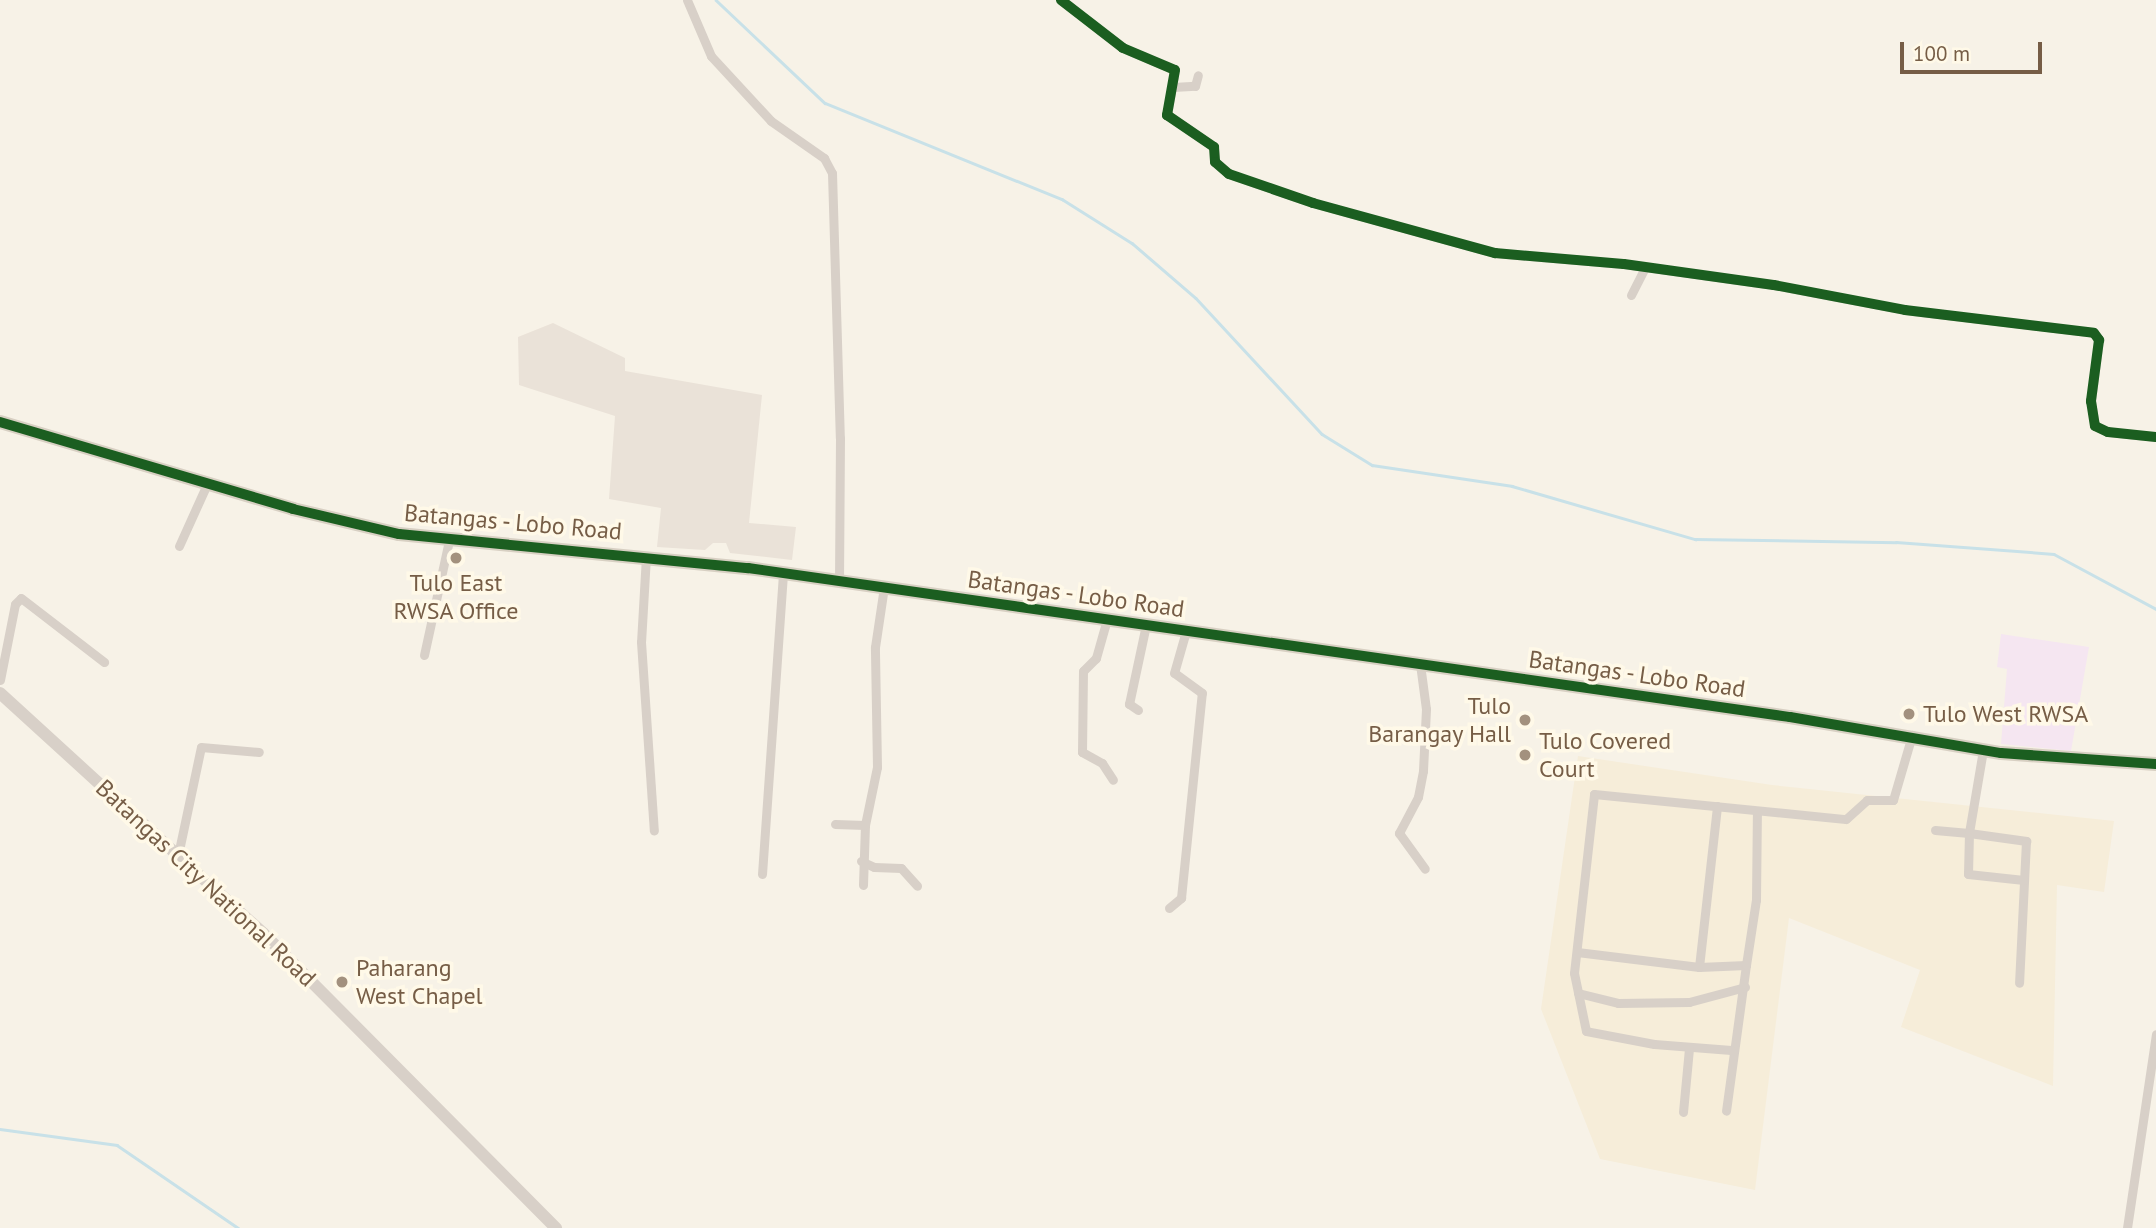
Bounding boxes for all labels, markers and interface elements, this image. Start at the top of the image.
scale bar [1904,28,2046,72]
text: 100 m [1913,40,1970,67]
street label: Batangas - Lobo Road [401,498,625,546]
marker: Tulo East RWSA Office [448,550,464,566]
street label: Batangas - Lobo Road [964,564,1188,624]
place label: Tulo East RWSA Office [393,569,519,625]
street label: Batangas - Lobo Road [1525,644,1749,704]
place label: Tulo Barangay Hall [1367,692,1511,748]
place label: Tulo West RWSA [1923,700,2089,728]
marker: Tulo West RWSA [1901,706,1917,722]
marker: Tulo Barangay Hall [1517,712,1533,728]
place label: Tulo Covered Court [1539,727,1671,783]
marker: Tulo Covered Court [1517,747,1533,763]
street label: Batangas City National Road [90,773,322,993]
place label: Paharang West Chapel [356,954,483,1010]
marker: Paharang West Chapel [334,974,350,990]

